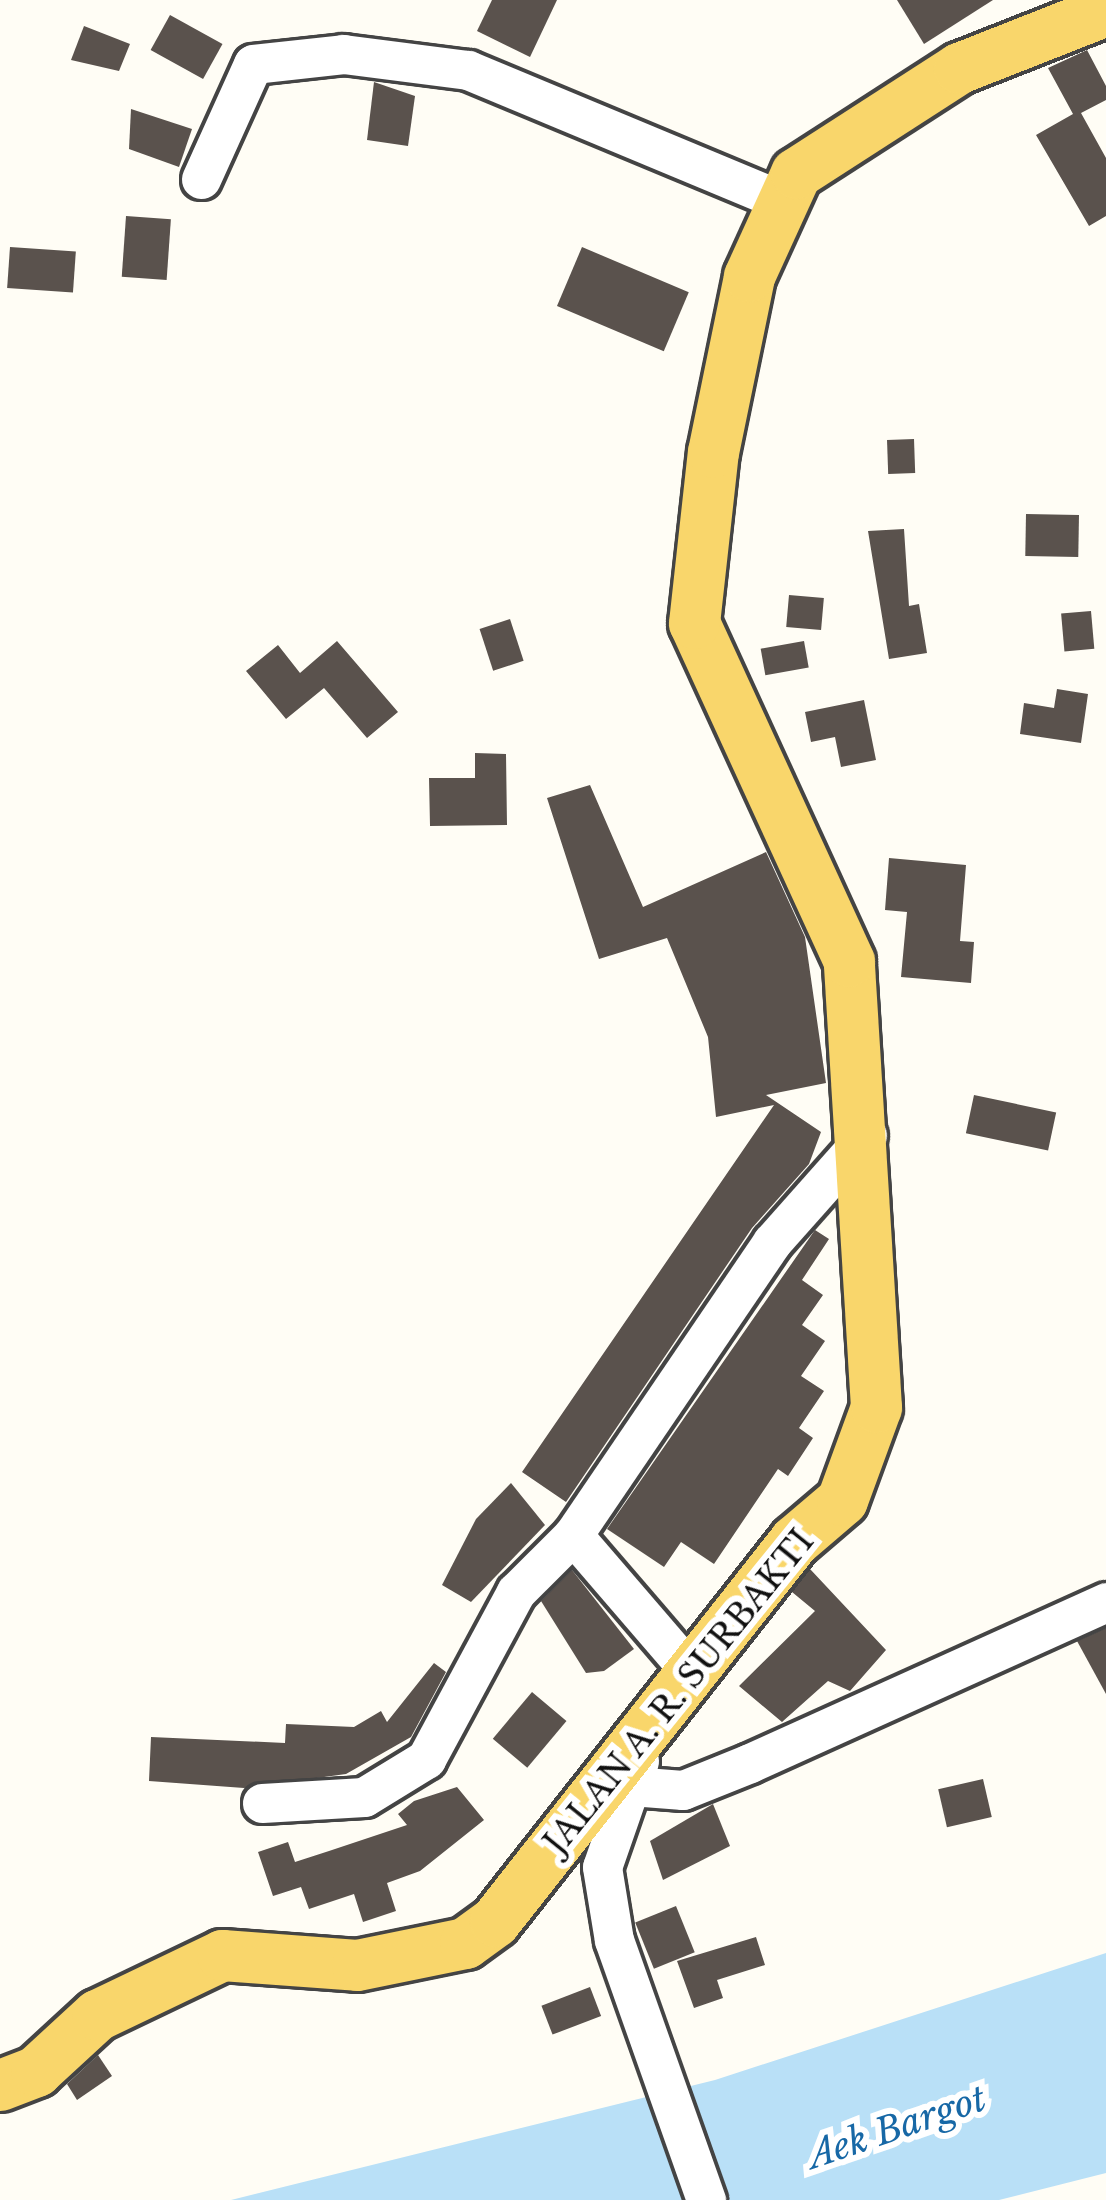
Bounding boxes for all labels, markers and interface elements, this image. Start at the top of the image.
street label: JALAN A. R. SURBAKTI [536,1521,822,1863]
water label: Aek Bargot [802,2076,992,2178]

